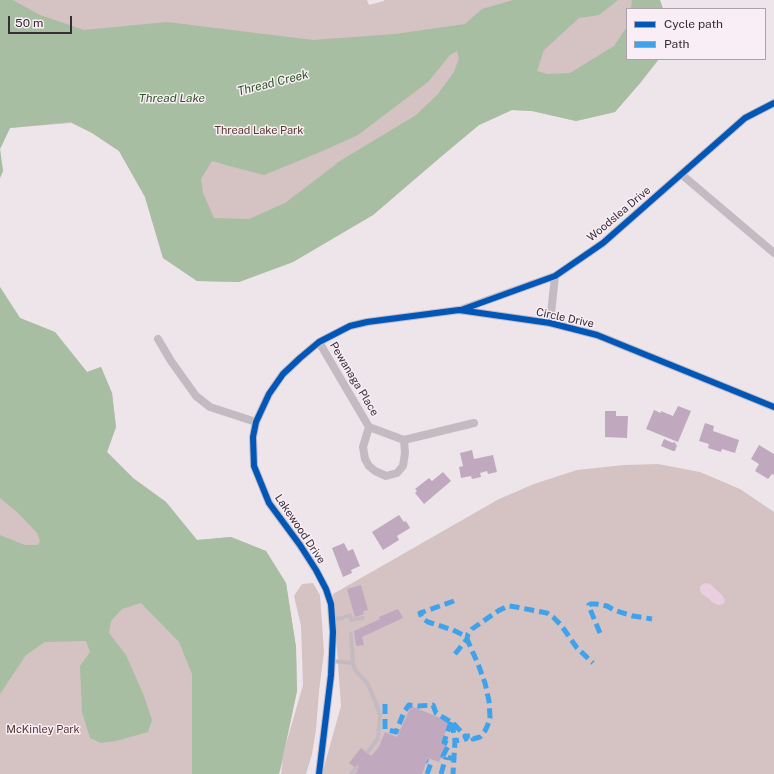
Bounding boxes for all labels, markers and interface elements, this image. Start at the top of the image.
scale bar [10,8,74,34]
legend [626,8,766,60]
text: 50 m [15,16,43,30]
text: Cycle path [664,17,723,31]
text: Path [664,37,690,51]
water label: Thread Creek [236,67,310,99]
water label: Thread Lake [139,91,205,105]
park label: Thread Lake Park [214,124,304,138]
street label: Woodslea Drive [585,184,653,244]
street label: Circle Drive [535,305,595,331]
street label: Pewanaga Place [327,340,381,418]
street label: Lakewood Drive [272,492,328,566]
park label: McKinley Park [6,723,80,737]

